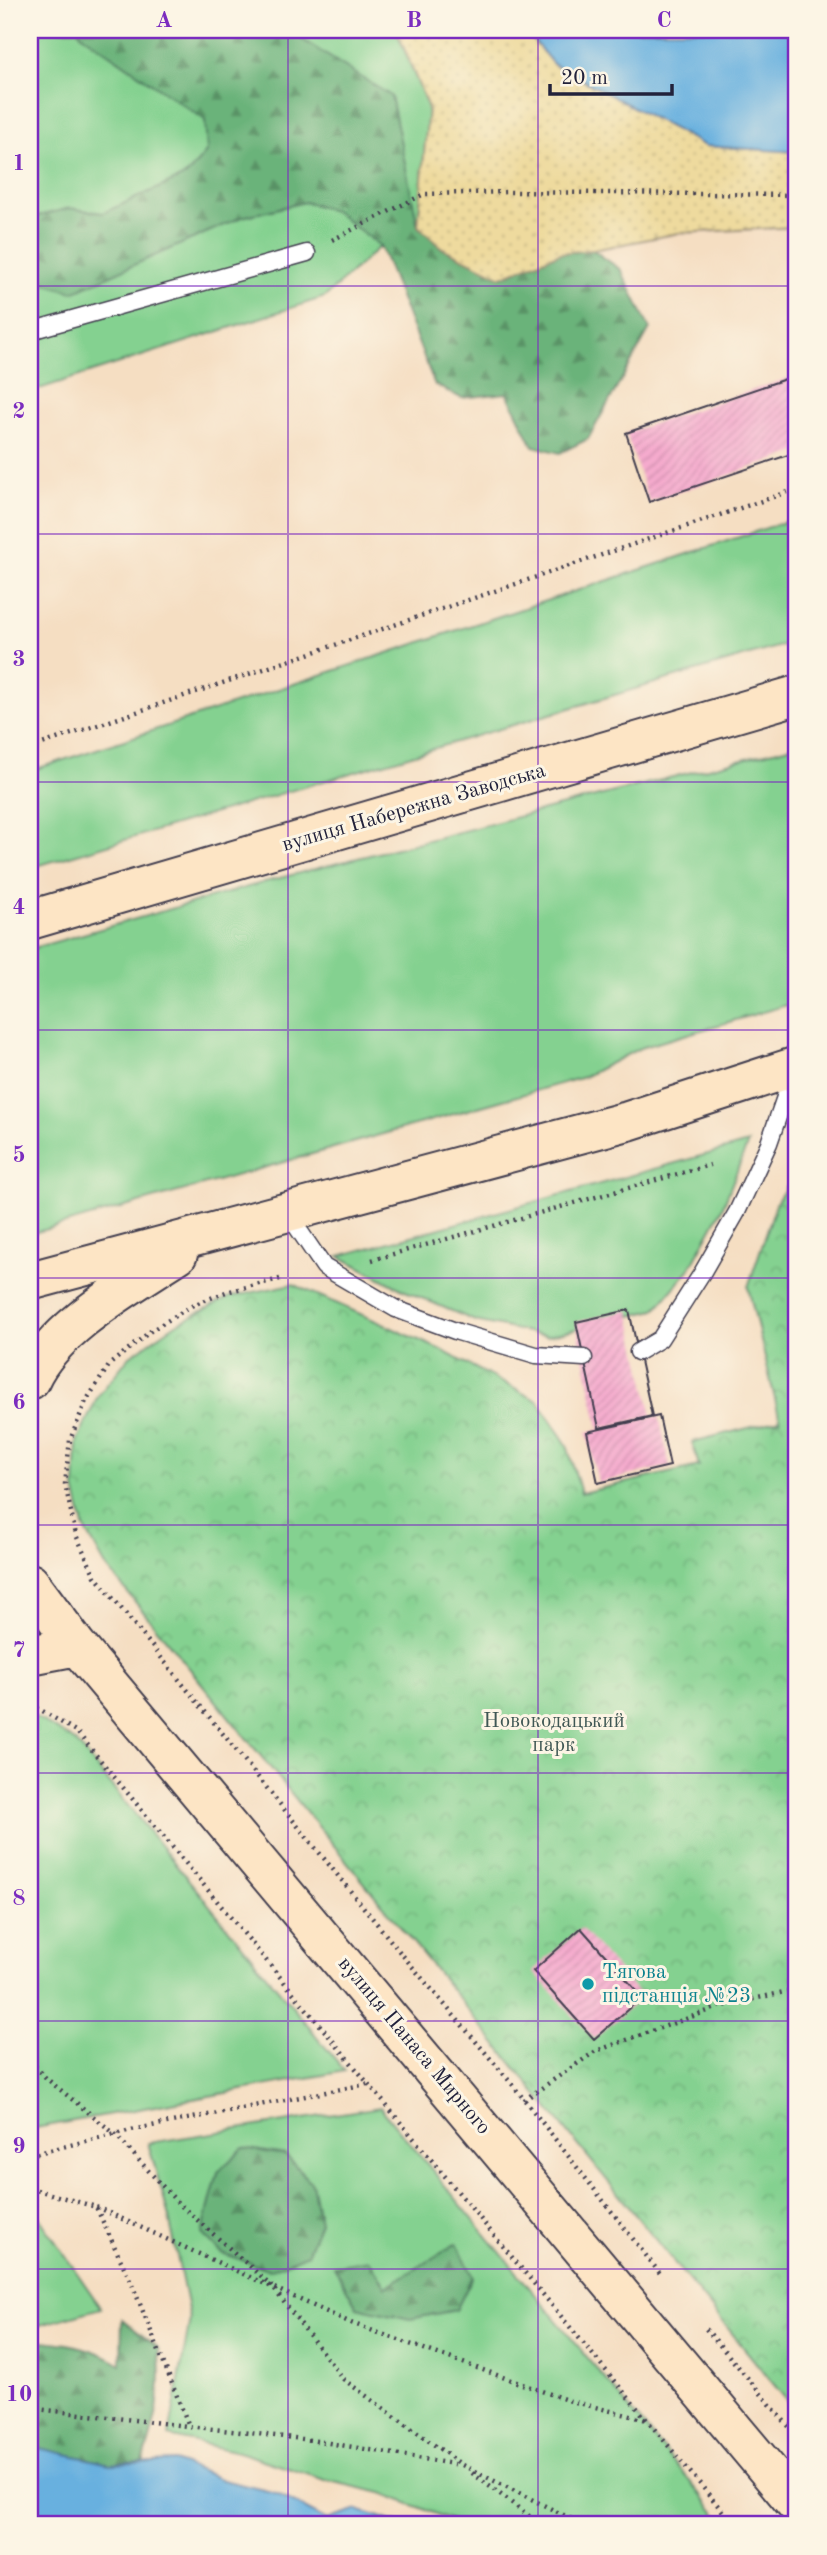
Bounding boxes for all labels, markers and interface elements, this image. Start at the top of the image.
text: A [155,9,173,32]
text: B [406,9,422,32]
text: C [656,9,672,32]
scale bar [550,52,673,96]
text: 20 m [561,68,608,89]
text: 1 [12,152,26,175]
text: 2 [12,400,26,423]
text: 3 [12,648,26,671]
street label: вулиця Набережна Заводська [280,760,548,856]
text: 4 [12,896,26,919]
text: 5 [12,1144,26,1167]
text: 6 [12,1391,26,1414]
text: 7 [12,1639,26,1662]
park label: Новокодацький парк [483,1711,625,1756]
text: 8 [12,1887,26,1910]
street label: вулиця Панаса Мирного [334,1953,494,2139]
place label: Тягова пiдстанцiя №23 [602,1962,751,2007]
marker: Тягова пiдстанцiя №23 [580,1976,596,1992]
text: 9 [12,2135,26,2158]
text: 10 [6,2383,32,2406]

